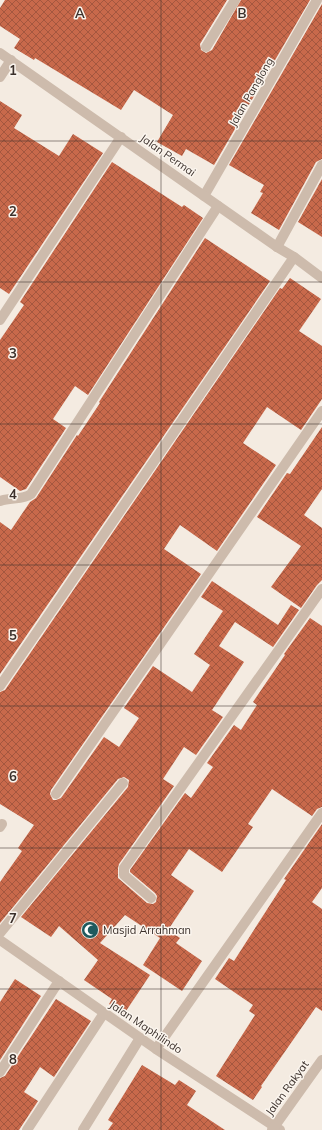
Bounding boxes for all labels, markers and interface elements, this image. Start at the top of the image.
text: A [75,5,85,21]
text: B [238,5,247,21]
street label: Jalan Panglong [226,55,276,129]
text: 1 [9,62,17,78]
street label: Jalan Permai [138,131,198,179]
text: 2 [9,203,17,219]
text: 3 [9,345,17,361]
text: 4 [9,486,17,502]
text: 5 [9,627,17,643]
text: 6 [9,768,17,784]
text: 7 [9,910,17,926]
mosque icon: Masjid Arrahman [80,920,100,940]
place label: Masjid Arrahman [103,923,191,937]
street label: Jalan Maphilindo [107,997,185,1057]
text: 8 [9,1051,17,1067]
street label: Jalan Rakyat [262,1058,312,1118]

